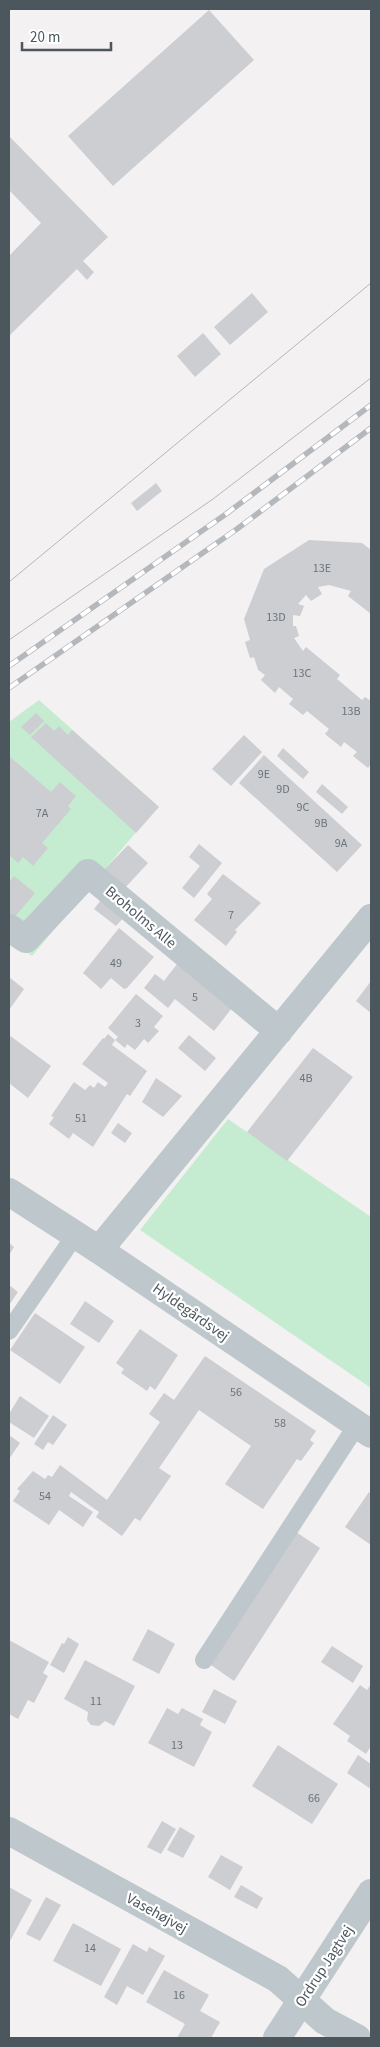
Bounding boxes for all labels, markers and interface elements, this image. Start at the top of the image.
scale bar [22,20,111,52]
text: 20 m [30,27,60,48]
house number: 13E [313,560,331,577]
house number: 13D [266,609,286,626]
house number: 13C [293,665,312,682]
house number: 13B [342,703,360,720]
house number: 9E [258,766,270,783]
house number: 9D [276,781,290,798]
house number: 9C [297,799,310,816]
house number: 7A [36,805,49,822]
house number: 9B [314,815,328,832]
house number: 9A [335,835,348,852]
street label: Broholms Alle [101,881,181,953]
house number: 7 [228,907,234,924]
house number: 49 [110,955,122,972]
house number: 5 [192,989,198,1006]
house number: 3 [135,1015,141,1032]
house number: 4B [299,1070,313,1087]
house number: 51 [75,1110,87,1127]
street label: Hyldegårdsvej [148,1278,233,1346]
house number: 56 [230,1384,242,1401]
house number: 58 [274,1415,286,1432]
house number: 54 [39,1488,51,1505]
house number: 11 [90,1693,102,1710]
house number: 13 [171,1737,183,1754]
house number: 66 [308,1790,320,1807]
street label: Vasehøjvej [122,1888,191,1939]
street label: Ordrup Jagtvej [290,1921,359,2011]
house number: 14 [84,1940,96,1957]
house number: 16 [173,1987,185,2004]

